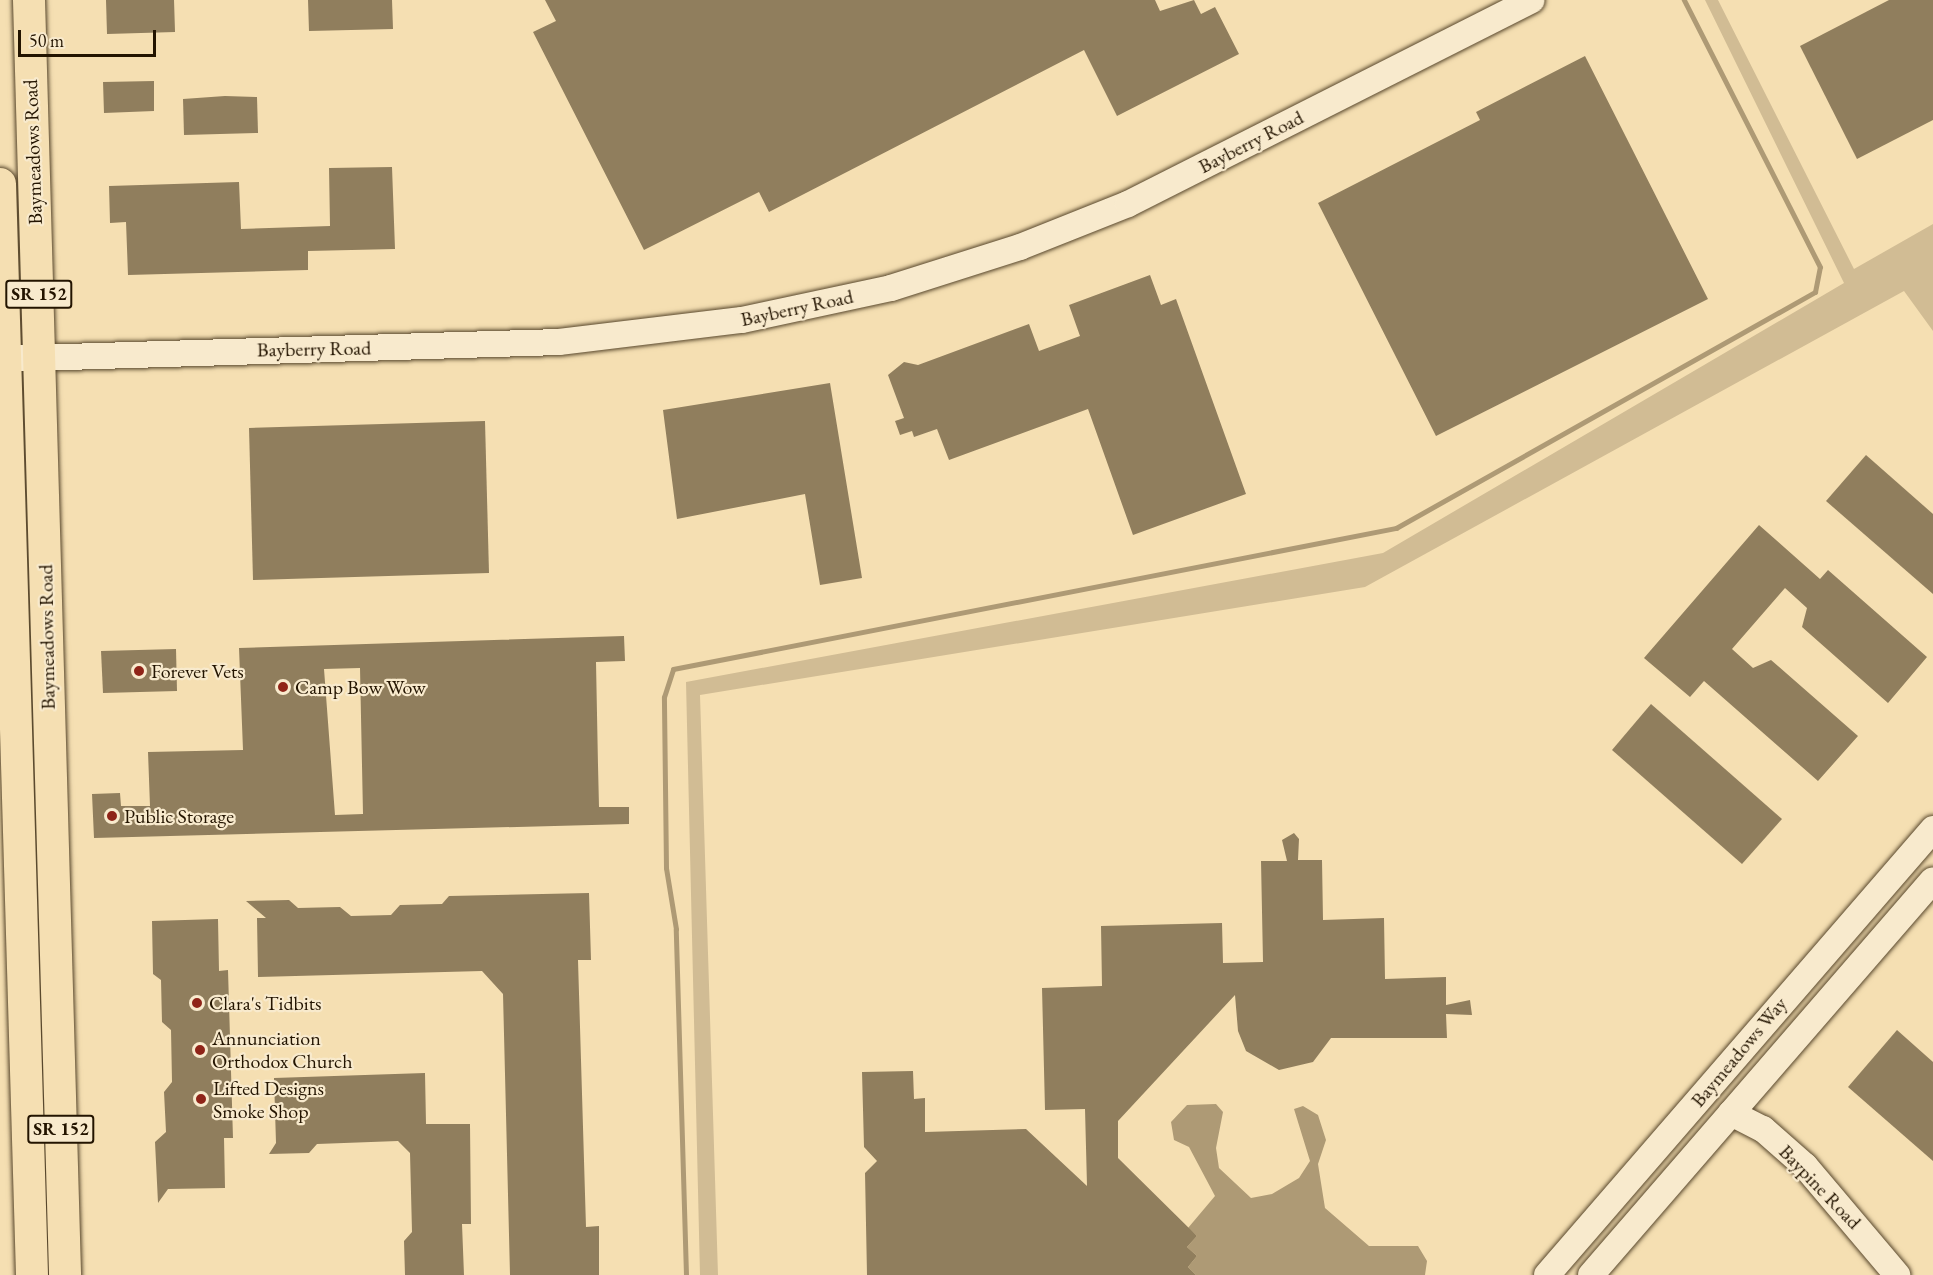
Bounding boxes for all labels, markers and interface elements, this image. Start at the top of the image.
scale bar [21,18,159,56]
text: 50 m [29,29,64,52]
street label: Baymeadows Road [18,79,48,225]
street label: Bayberry Road [1195,105,1307,179]
road number: SR 152 [4,279,74,309]
street label: Bayberry Road [739,284,855,332]
street label: Bayberry Road [257,336,371,362]
street label: Baymeadows Road [34,564,60,710]
place label: Forever Vets [151,659,244,683]
marker: Forever Vets [132,664,146,678]
place label: Camp Bow Wow [295,675,426,699]
marker: Camp Bow Wow [276,680,290,694]
place label: Public Storage [124,804,234,828]
marker: Public Storage [105,809,119,823]
place label: Clara's Tidbits [209,991,321,1015]
street label: Baymeadows Way [1686,992,1792,1112]
marker: Clara's Tidbits [190,996,204,1010]
place label: Annunciation Orthodox Church [212,1026,352,1073]
marker: Annunciation Orthodox Church [193,1043,207,1057]
place label: Lifted Designs Smoke Shop [213,1076,324,1123]
marker: Lifted Designs Smoke Shop [194,1092,208,1106]
road number: SR 152 [26,1114,96,1144]
street label: Baypine Road [1774,1140,1866,1234]

